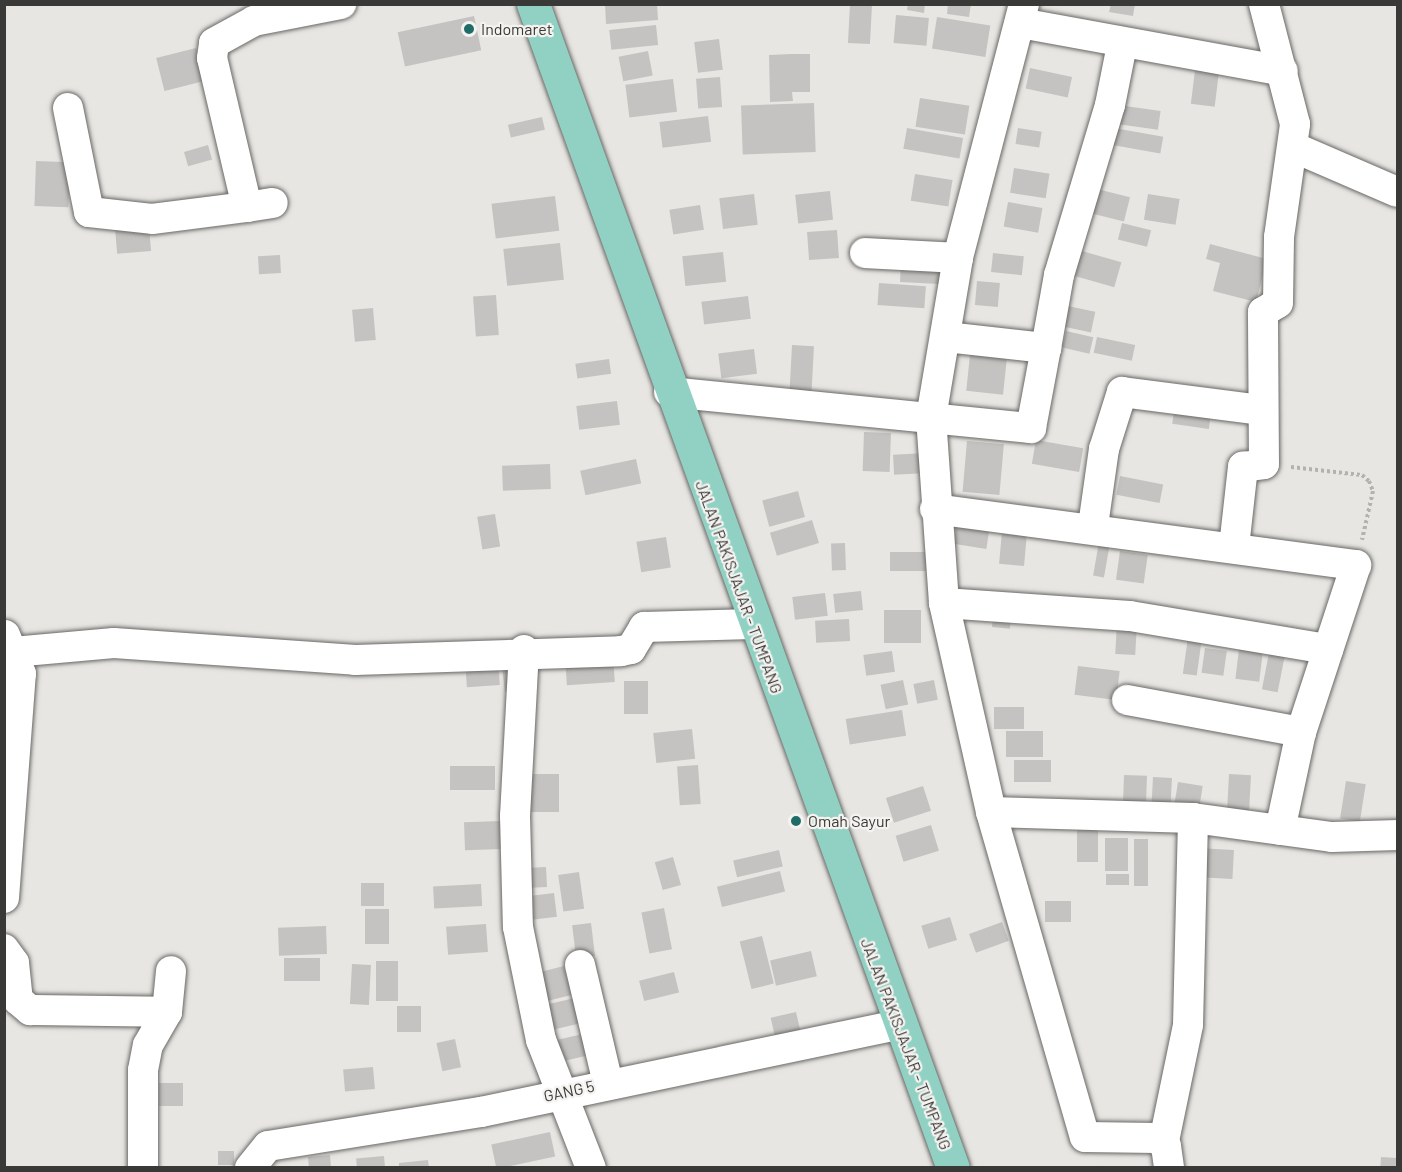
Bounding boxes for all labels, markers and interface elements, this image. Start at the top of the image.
place label: Indomaret [481,19,553,39]
marker: Indomaret [462,22,476,36]
street label: JALAN PAKISJAJAR - TUMPANG [691,478,787,696]
place label: Omah Sayur [808,811,890,831]
marker: Omah Sayur [789,814,803,828]
street label: JALAN PAKISJAJAR - TUMPANG [857,935,955,1153]
street label: GANG 5 [542,1076,596,1106]

